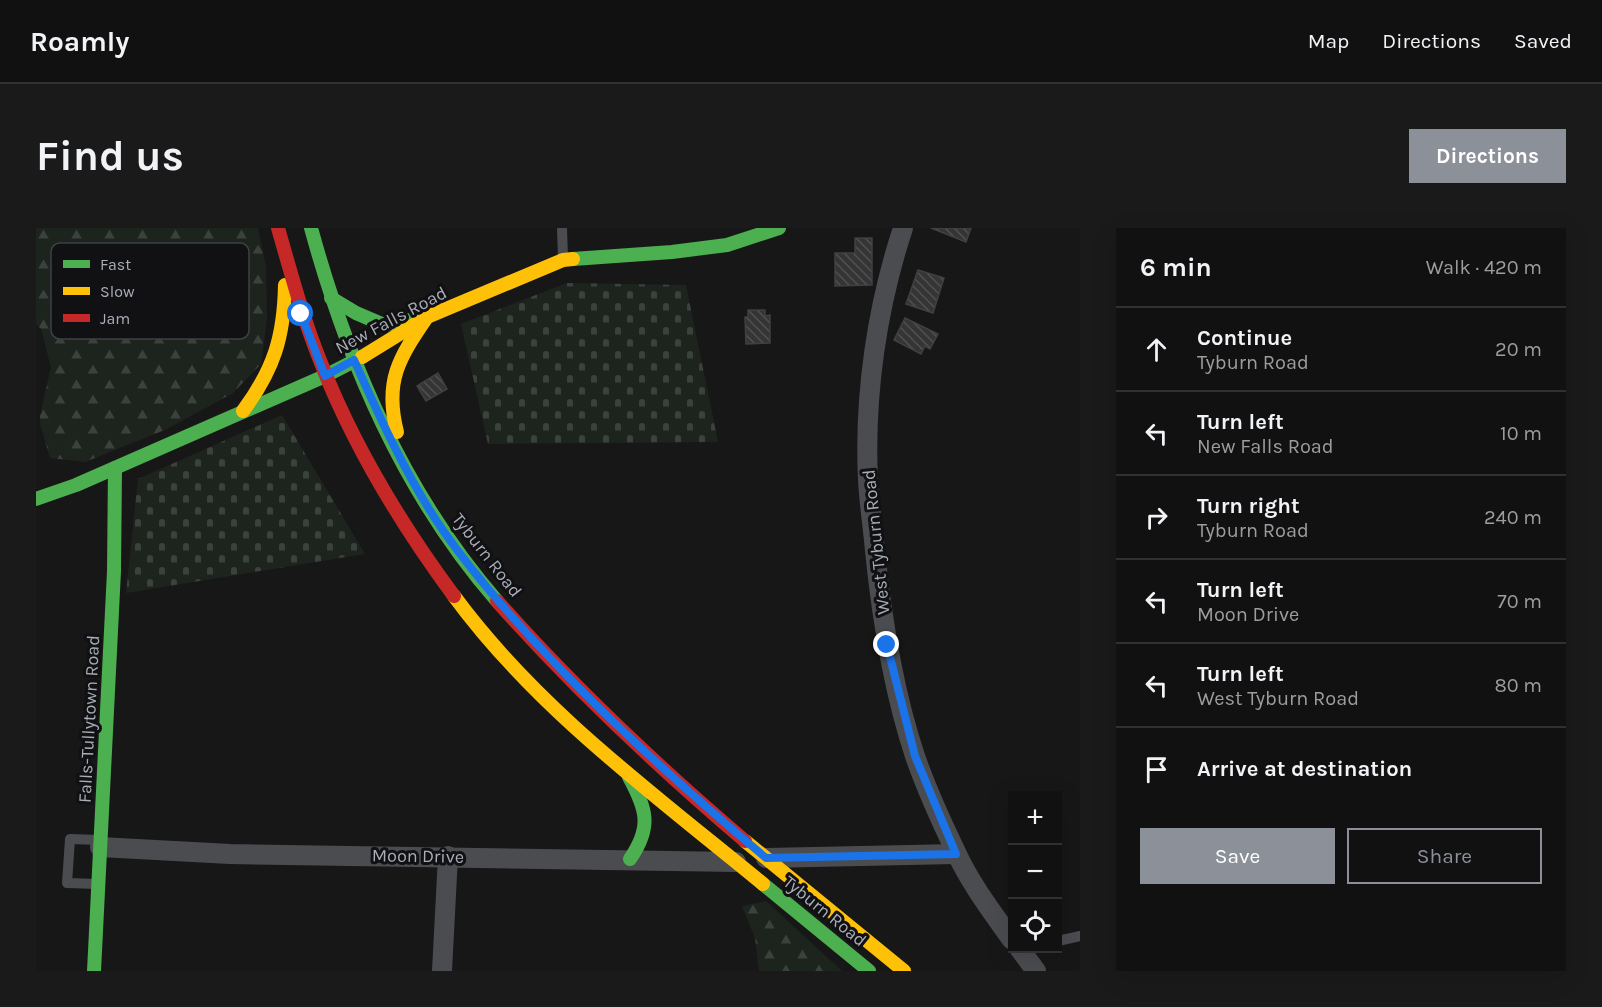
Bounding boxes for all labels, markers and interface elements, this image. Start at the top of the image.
text: Roamly [30,25,129,58]
text: Map [1308,29,1349,53]
text: Directions [1382,29,1481,53]
text: Saved [1514,29,1572,53]
button: Directions [1409,129,1566,183]
text: Find us [36,131,184,181]
legend [51,243,249,339]
text: 6 min [1140,252,1212,283]
text: Fast [100,255,131,274]
text: Walk · 420 m [1426,256,1542,279]
street label: New Falls Road [332,281,450,359]
text: Slow [100,282,135,301]
route start [287,300,313,326]
text: Jam [100,309,130,328]
text: Continue [1197,325,1292,351]
icon: ahead [1140,333,1173,366]
text: 20 m [1495,338,1542,361]
text: Tyburn Road [1197,351,1309,374]
text: Turn left [1197,409,1284,435]
icon: left [1140,417,1173,450]
text: 10 m [1500,422,1542,445]
text: New Falls Road [1197,435,1334,458]
street label: West Tyburn Road [857,468,895,616]
text: Turn right [1197,493,1300,519]
icon: right [1140,501,1173,534]
text: 240 m [1484,506,1542,529]
street label: Tyburn Road [447,509,527,601]
text: Tyburn Road [1197,519,1309,542]
text: Turn left [1197,577,1284,603]
icon: left [1140,585,1173,618]
text: 70 m [1497,590,1542,613]
text: Moon Drive [1197,603,1299,626]
route end [873,631,899,657]
street label: Falls-Tullytown Road [74,635,104,803]
text: Turn left [1197,661,1284,687]
icon: left [1140,669,1173,702]
text: 80 m [1494,674,1542,697]
text: West Tyburn Road [1197,687,1359,710]
icon: arrive [1140,753,1173,786]
text: Arrive at destination [1197,756,1412,782]
map controls [1008,791,1062,953]
button: + [1008,791,1062,845]
button: Save [1140,828,1335,884]
button: Share [1347,828,1542,884]
street label: Moon Drive [372,844,464,868]
button: − [1008,845,1062,899]
street label: Tyburn Road [779,871,871,951]
button: locate [1008,899,1062,953]

